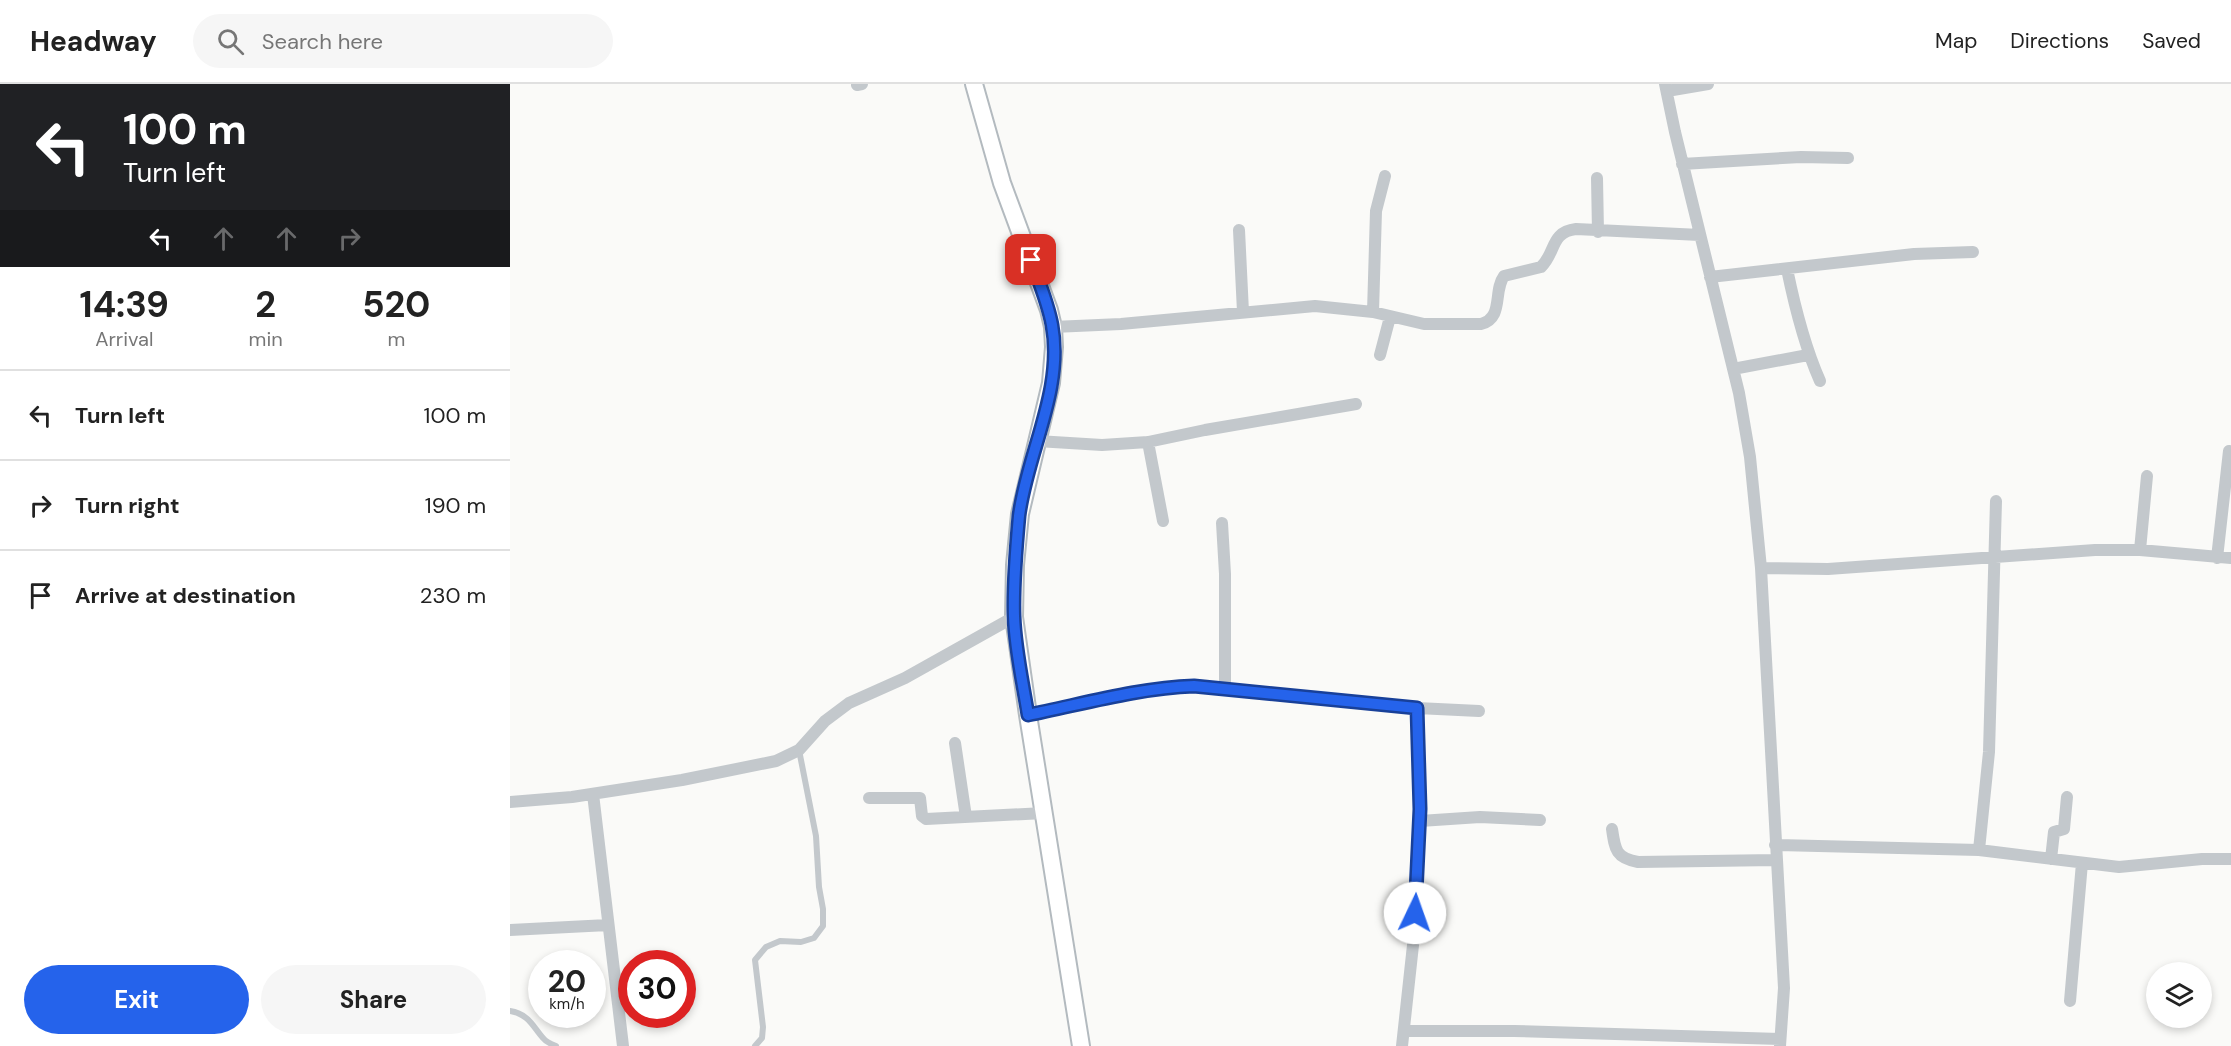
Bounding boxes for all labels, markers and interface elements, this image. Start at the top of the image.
search box [193,14,613,68]
text: Headway [30,23,157,60]
icon: search [214,25,247,58]
text: Search here [262,27,383,56]
text: Map [1935,27,1977,55]
text: Directions [2010,27,2109,55]
text: Saved [2142,27,2201,55]
text: 100 m [123,102,247,157]
icon: left [24,108,102,186]
text: Turn left [123,155,226,190]
icon: left [144,222,177,255]
icon: ahead [207,222,240,255]
icon: ahead [270,222,303,255]
icon: right [333,222,366,255]
pin [1005,234,1056,285]
icon: arrive [1014,243,1047,276]
text: 14:39 [80,281,169,328]
text: 2 [255,281,276,328]
text: 520 [362,281,430,328]
text: Arrival [95,326,153,352]
text: min [249,326,283,352]
text: m [387,326,405,352]
icon: left [24,399,57,432]
text: Turn left [75,401,165,430]
text: 100 m [424,401,486,430]
icon: right [24,489,57,522]
text: Turn right [75,491,180,520]
text: 190 m [425,491,486,520]
icon: arrive [24,579,57,612]
text: Arrive at destination [75,581,296,610]
text: 230 m [420,581,486,610]
position arrow [1383,881,1447,945]
speed limit sign: 30 [618,950,696,1028]
text: 20 [548,962,586,1001]
map controls [2146,962,2212,1028]
button: layers [2146,962,2212,1028]
button: Exit [24,965,249,1034]
button: Share [261,965,486,1034]
text: km/h [549,994,585,1014]

